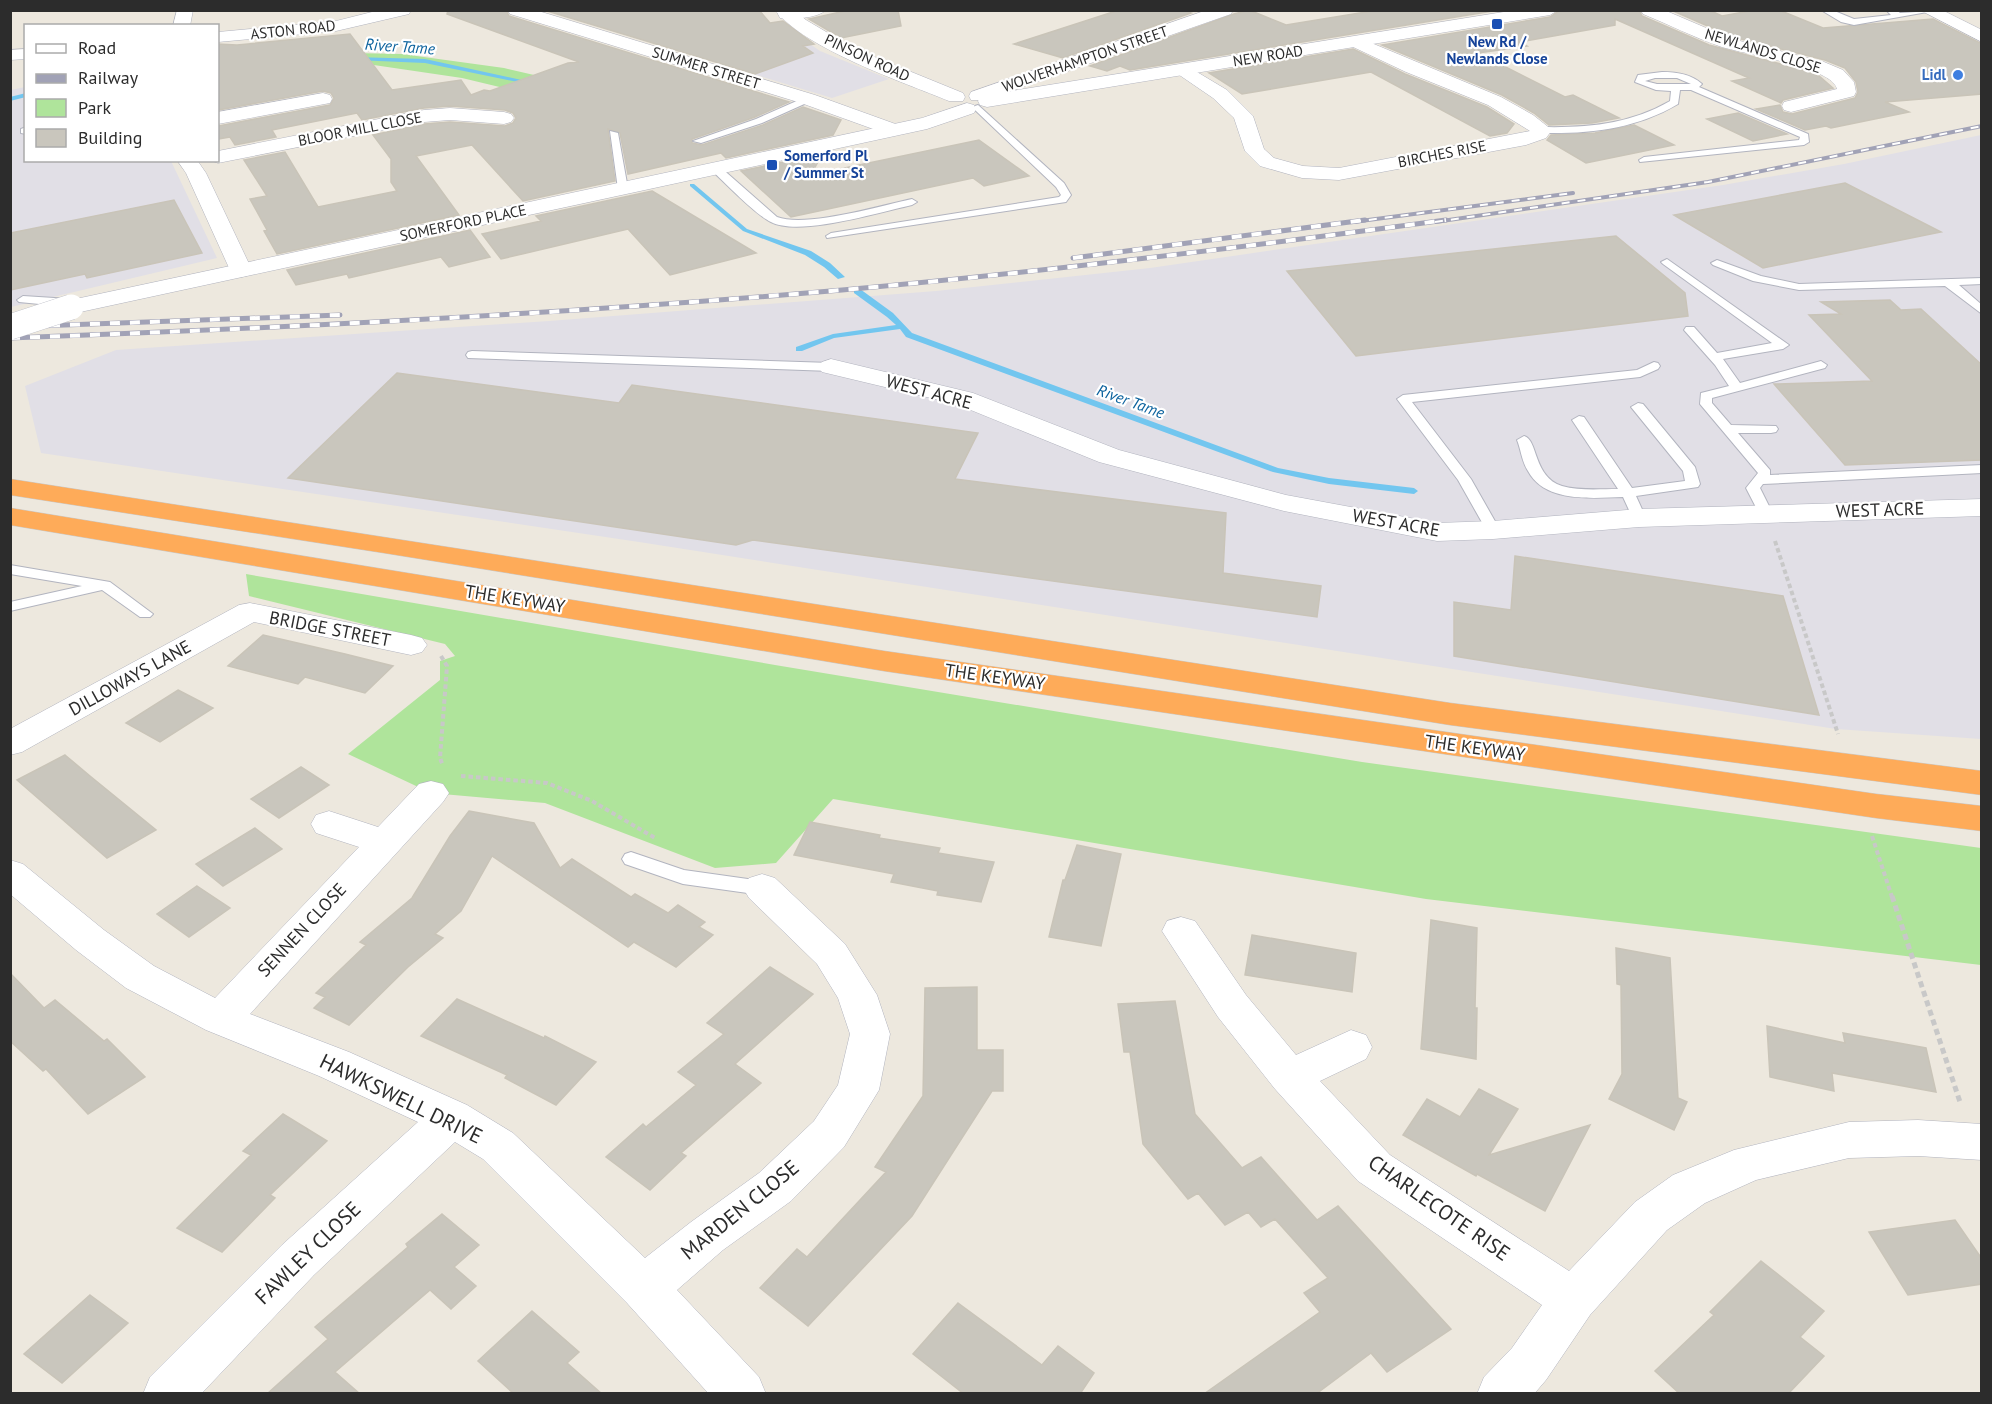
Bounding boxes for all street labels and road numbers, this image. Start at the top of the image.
street label: ASTON ROAD [249,16,336,43]
street label: WOLVERHAMPTON STREET [999,21,1171,96]
street label: NEWLANDS CLOSE [1703,24,1824,77]
street label: PINSON ROAD [822,30,913,86]
street label: NEW ROAD [1231,41,1304,70]
street label: SUMMER STREET [650,42,763,93]
street label: BLOOR MILL CLOSE [296,107,423,150]
street label: BIRCHES RISE [1396,136,1488,171]
street label: SOMERFORD PLACE [398,200,528,245]
street label: WEST ACRE [883,369,975,414]
street label: WEST ACRE [1835,496,1925,523]
street label: WEST ACRE [1351,504,1442,542]
street label: THE KEYWAY [463,579,567,618]
street label: BRIDGE STREET [267,605,393,652]
street label: DILLOWAYS LANE [65,634,195,721]
street label: THE KEYWAY [943,658,1047,695]
street label: THE KEYWAY [1423,729,1527,766]
street label: SENNEN CLOSE [252,878,351,981]
street label: HAWKSWELL DRIVE [315,1047,487,1150]
street label: CHARLECOTE RISE [1363,1149,1516,1267]
street label: MARDEN CLOSE [675,1154,804,1266]
street label: FAWLEY CLOSE [249,1195,366,1310]

